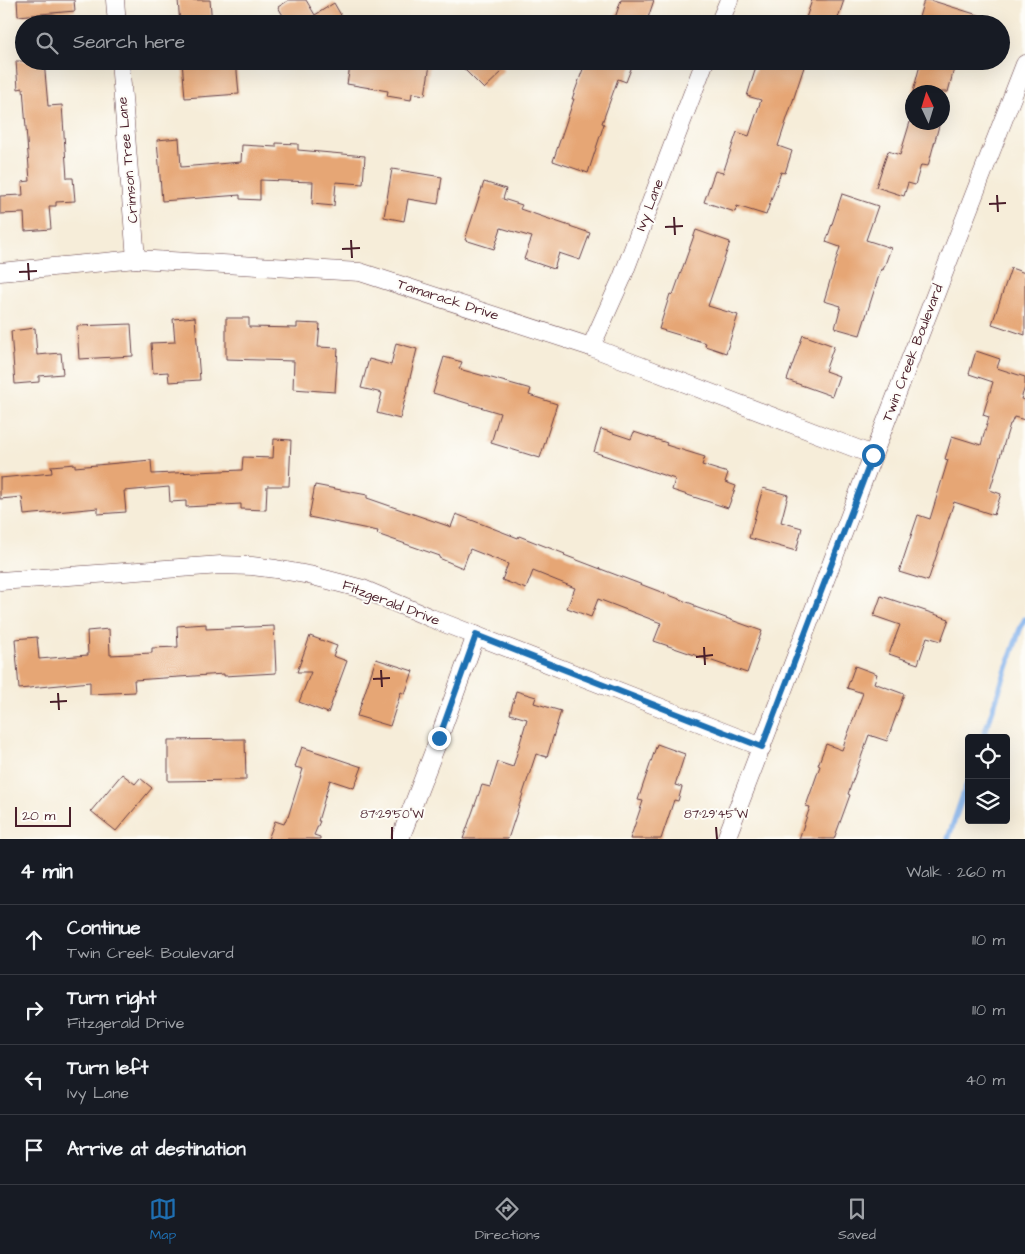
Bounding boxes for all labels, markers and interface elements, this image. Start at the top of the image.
search box [15,15,1010,70]
icon: search [33,29,61,57]
text: Search here [73,29,185,56]
north arrow [905,85,950,130]
street label: Crimson Tree Lane [112,96,143,224]
street label: Ivy Lane [631,176,669,234]
street label: Tamarack Drive [395,274,502,326]
street label: Twin Creek Boulevard [878,281,948,425]
route start [862,444,885,467]
street label: Fitzgerald Drive [339,575,443,631]
route end [428,727,451,750]
map controls [965,734,1010,824]
button: locate [965,734,1010,779]
button: layers [965,779,1010,824]
scale bar [15,804,71,827]
text: 20 m [22,806,55,826]
text: 87°29'50"W [360,806,425,823]
text: 87°29'45"W [684,806,749,823]
text: 4 min [20,857,73,886]
text: Walk · 260 m [906,861,1005,883]
text: Continue [67,915,141,942]
icon: ahead [20,926,48,954]
text: 110 m [972,929,1005,951]
text: Twin Creek Boulevard [67,942,234,964]
text: Turn right [67,985,156,1012]
icon: right [20,996,48,1024]
text: 110 m [972,999,1005,1021]
text: Fitzgerald Drive [67,1012,184,1034]
text: Turn left [67,1055,148,1082]
icon: left [20,1066,48,1094]
text: 40 m [965,1069,1005,1091]
text: Ivy Lane [67,1082,129,1104]
icon: arrive [20,1136,48,1164]
text: Arrive at destination [67,1136,246,1163]
tab: Map [149,1195,177,1245]
tab: Directions [475,1195,540,1245]
tab: Saved [838,1195,876,1245]

